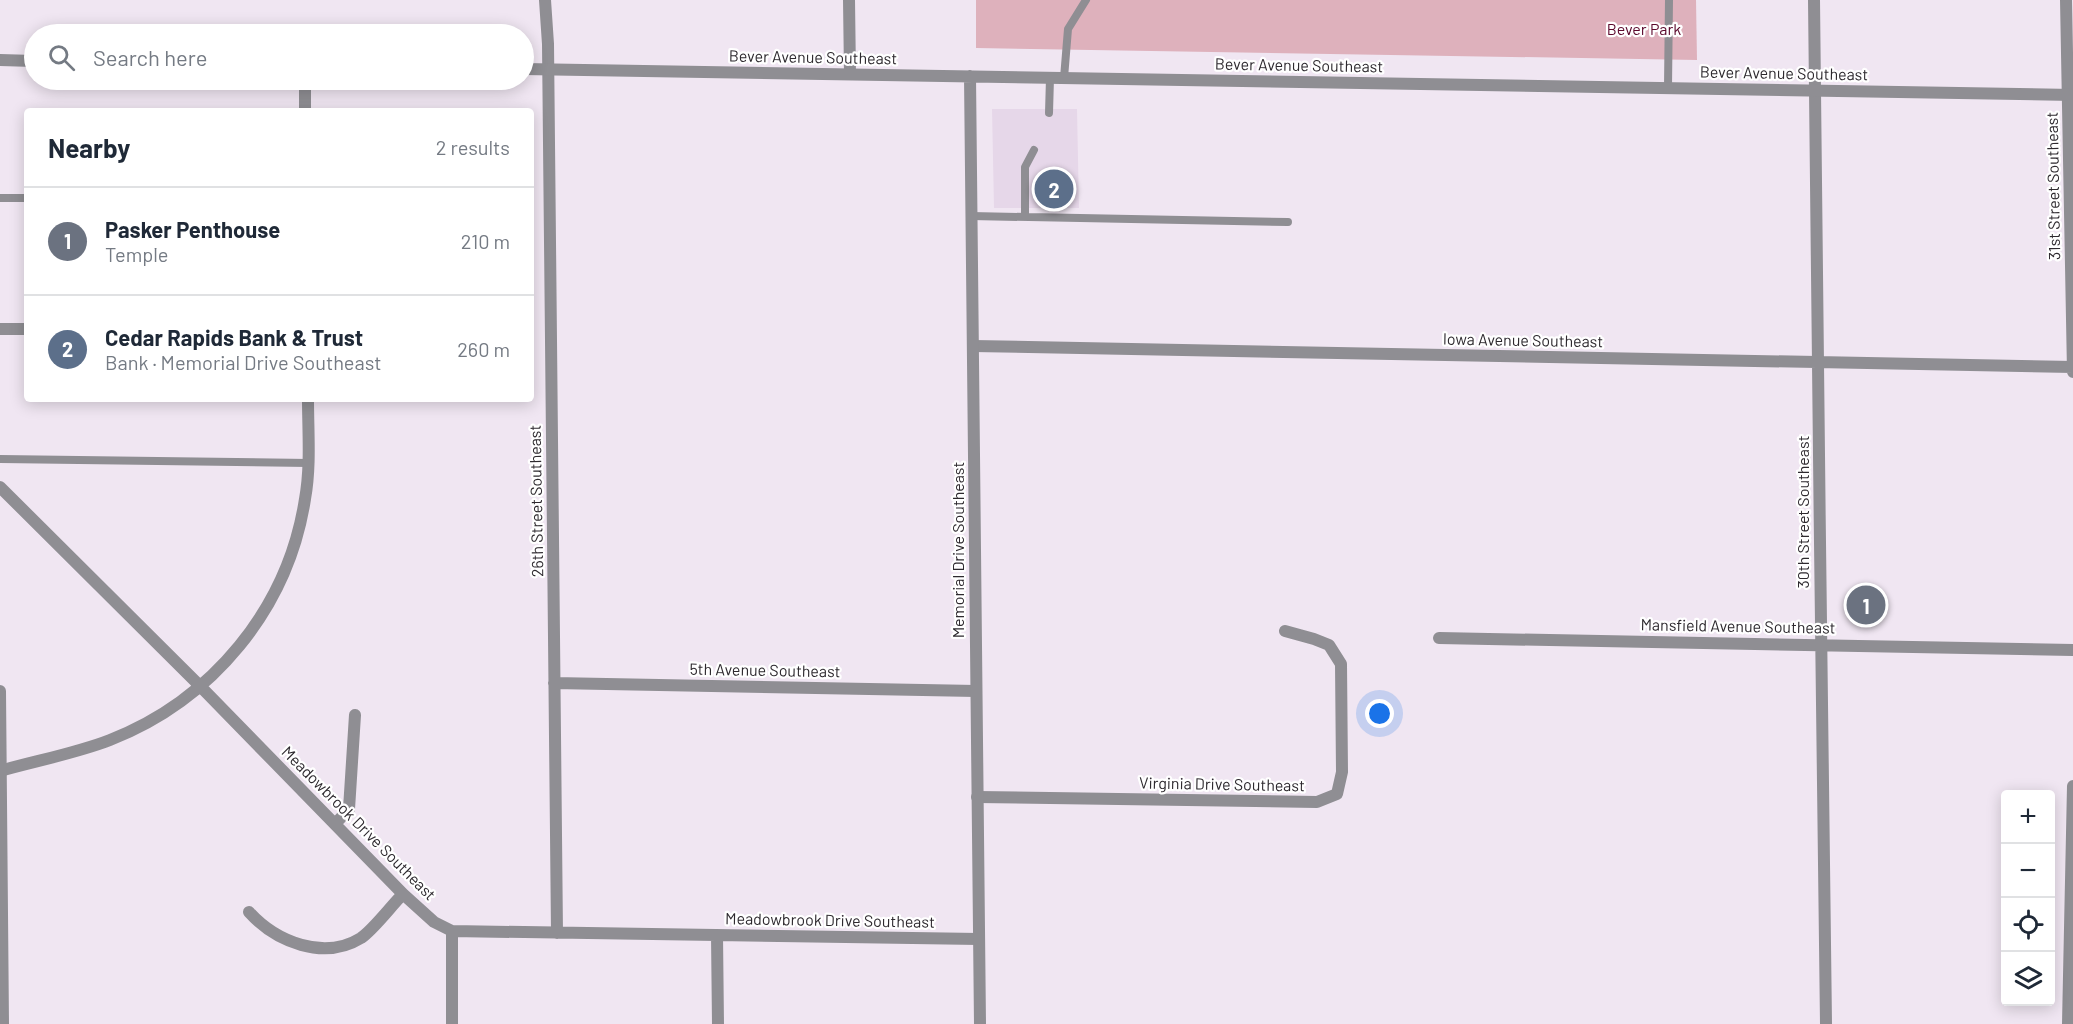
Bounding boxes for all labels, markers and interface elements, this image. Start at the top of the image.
park label: Bever Park [1607,19,1681,38]
search box [24,24,534,90]
icon: search [45,41,78,74]
text: Search here [93,44,207,70]
street label: Bever Avenue Southeast [729,46,897,67]
street label: Bever Avenue Southeast [1215,54,1383,75]
street label: Bever Avenue Southeast [1700,62,1868,83]
street label: 31st Street Southeast [2042,112,2063,260]
text: Nearby [48,132,130,163]
text: 2 results [436,135,510,159]
pin: 2 [1034,166,1074,212]
text: Pasker Penthouse [105,216,280,242]
text: 1 [64,229,71,253]
text: 210 m [461,229,510,253]
text: Temple [105,242,168,266]
text: Cedar Rapids Bank & Trust [105,324,363,350]
street label: Iowa Avenue Southeast [1443,329,1603,350]
text: 2 [62,337,73,361]
text: 260 m [457,337,510,361]
text: Bank · Memorial Drive Southeast [105,350,382,374]
street label: 26th Street Southeast [525,425,546,577]
street label: 30th Street Southeast [1793,436,1812,588]
street label: Memorial Drive Southeast [948,462,967,638]
pin: 1 [1846,582,1886,628]
street label: Mansfield Avenue Southeast [1640,614,1836,637]
street label: 5th Avenue Southeast [689,659,841,680]
your location [1365,699,1394,728]
street label: Meadowbrook Drive Southeast [278,742,440,904]
street label: Virginia Drive Southeast [1139,773,1305,794]
map controls [2001,790,2055,1006]
button: + [2001,790,2055,844]
button: − [2001,844,2055,898]
button: locate [2001,898,2055,952]
street label: Meadowbrook Drive Southeast [725,908,935,931]
button: layers [2001,952,2055,1006]

